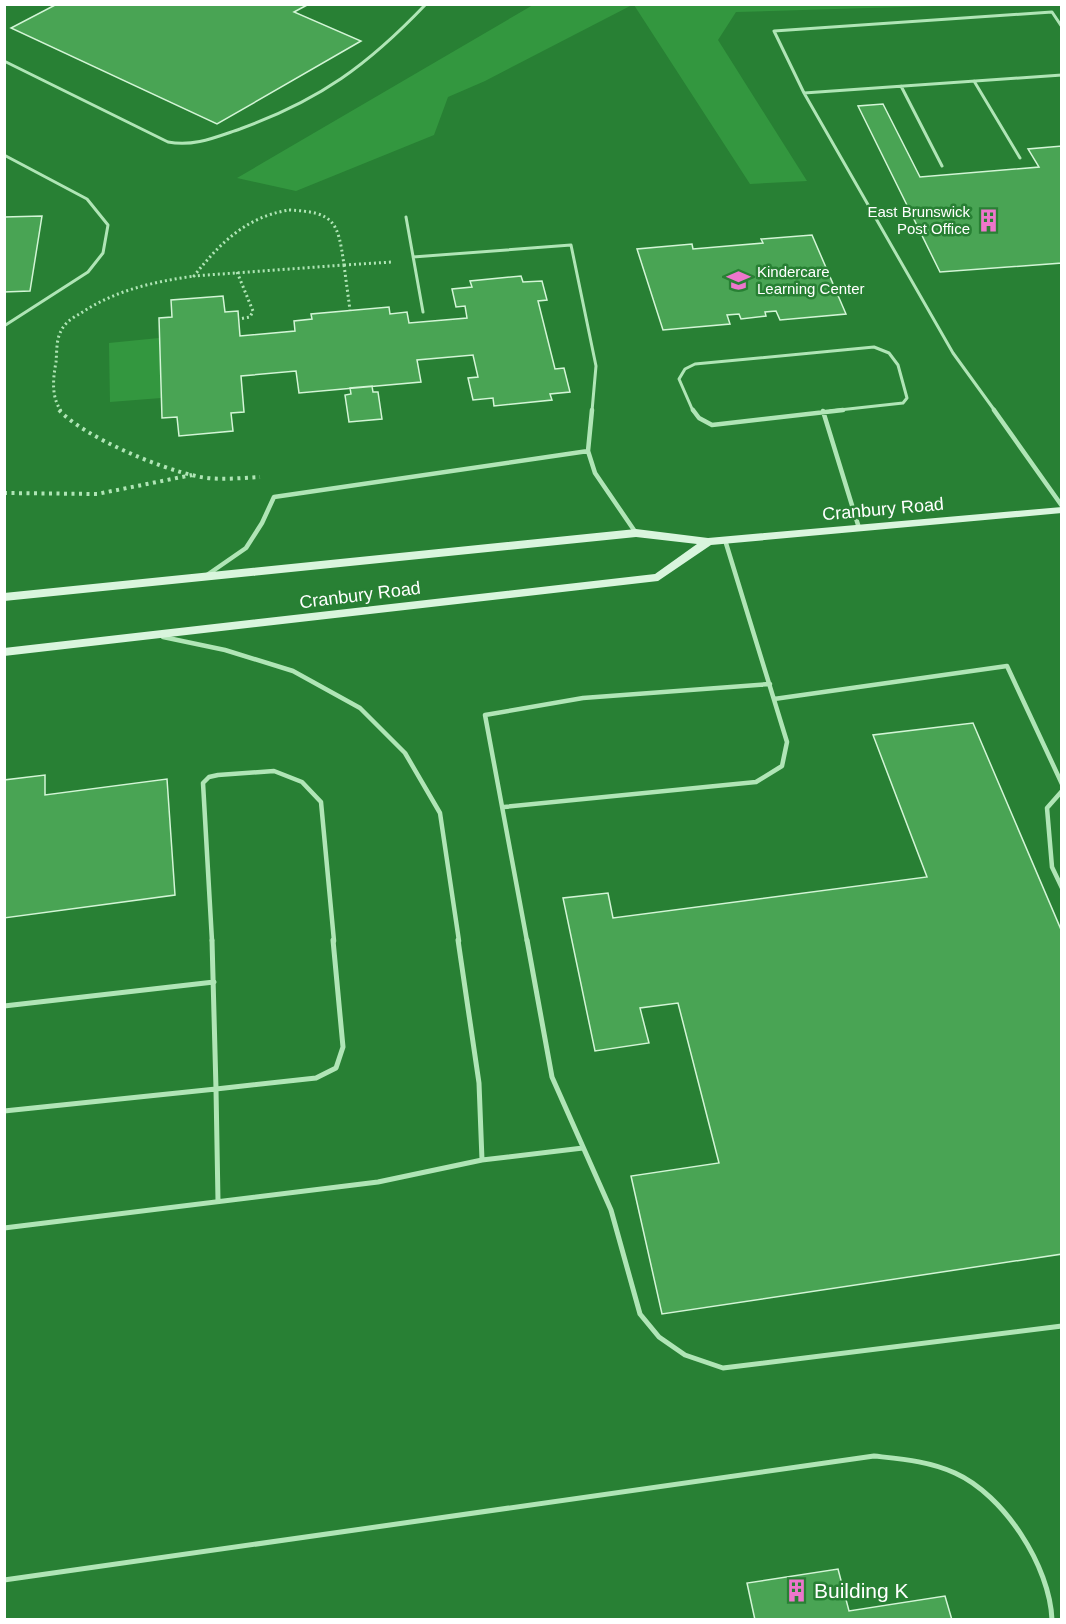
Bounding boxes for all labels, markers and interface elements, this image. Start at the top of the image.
place label: East Brunswick Post Office [867,203,970,237]
building icon: East Brunswick Post Office [975,207,1001,233]
place label: Kindercare Learning Center [757,263,865,297]
school or university icon: Kindercare Learning Center [726,267,752,293]
street label: Cranbury Road [821,494,945,524]
street label: Cranbury Road [298,578,422,612]
building icon: Building K [783,1577,809,1603]
place label: Building K [814,1579,909,1602]

